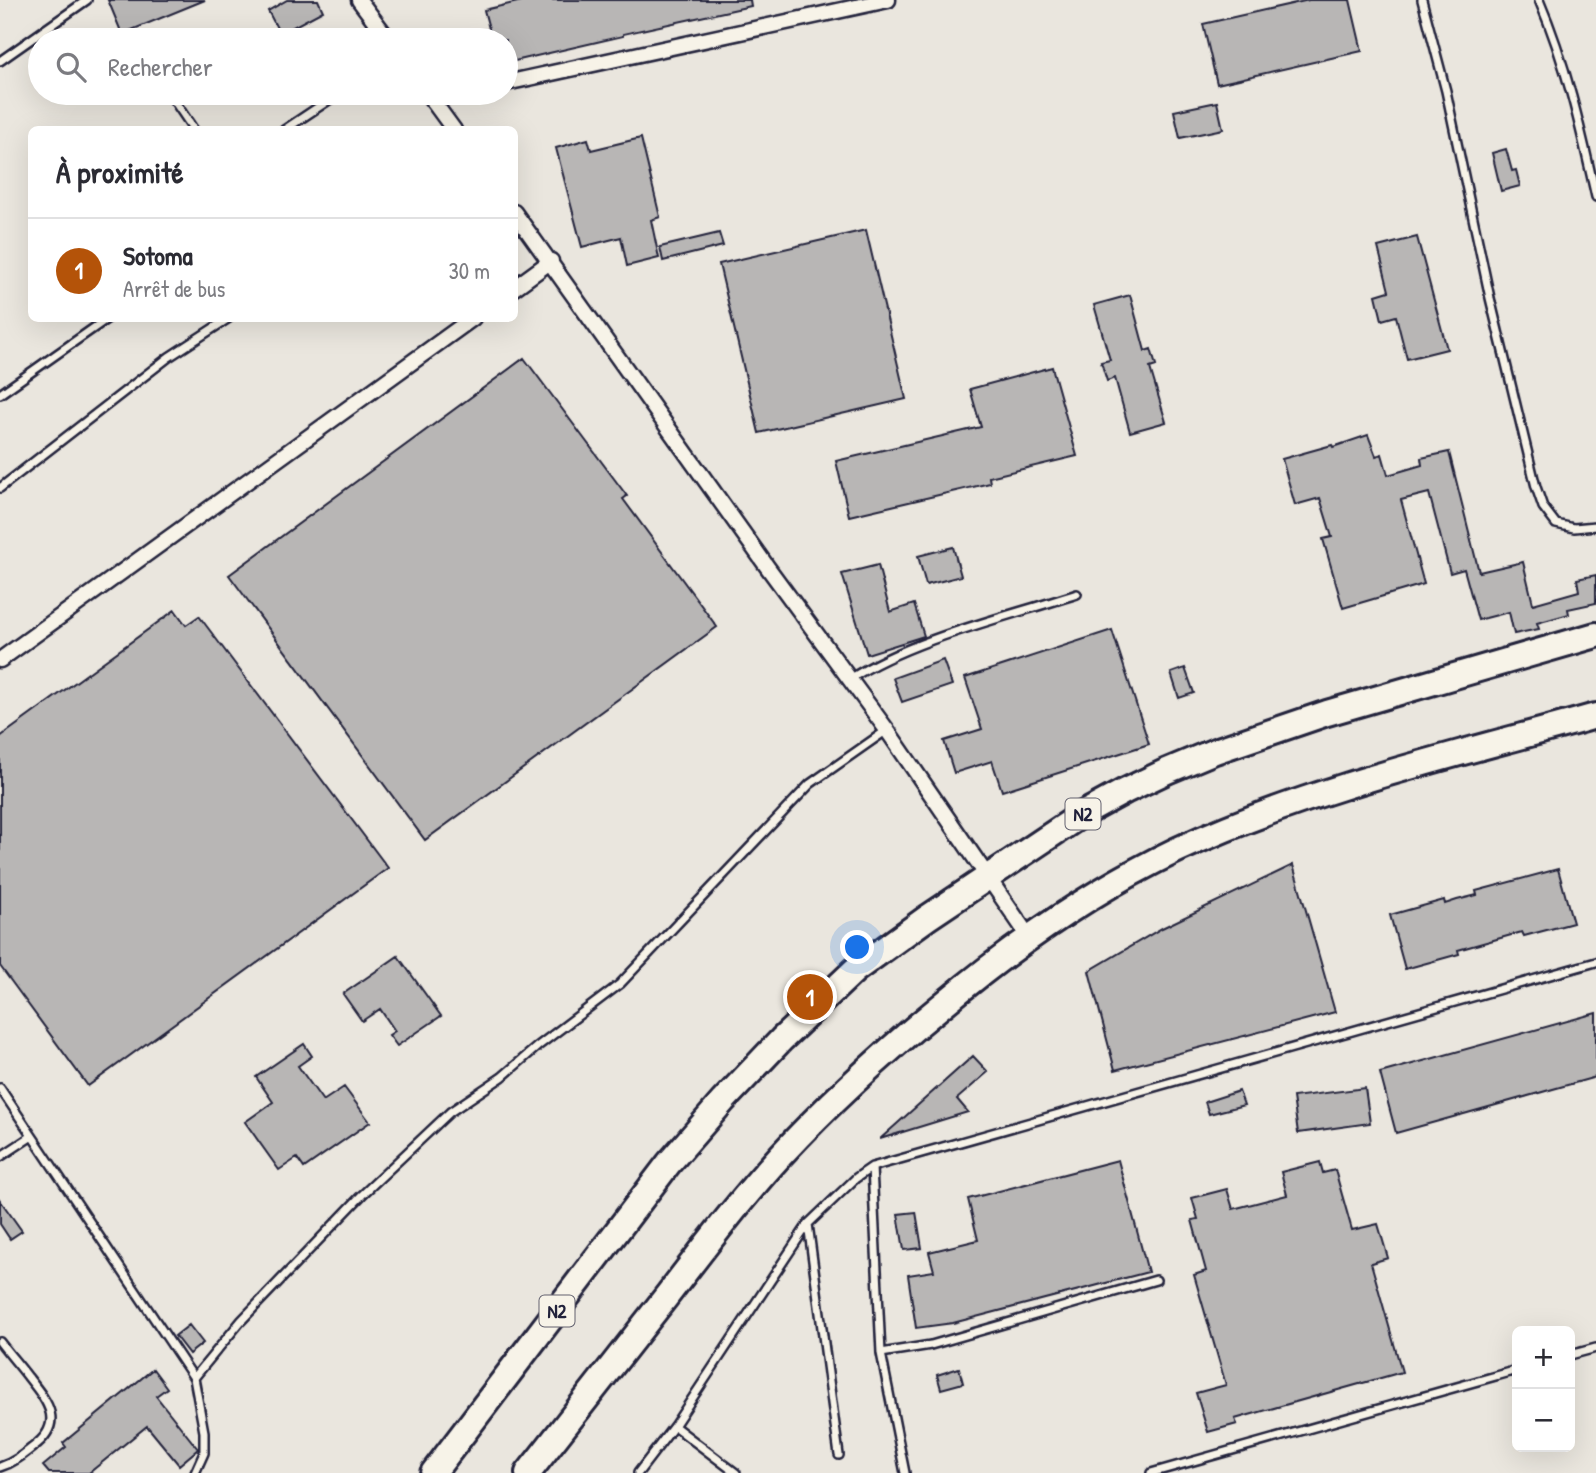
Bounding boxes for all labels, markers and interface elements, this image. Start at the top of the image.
search box [28,28,518,105]
icon: search [52,48,90,86]
text: Rechercher [108,49,213,84]
text: À proximité [56,152,184,192]
text: Sotoma [123,238,193,273]
text: 1 [75,255,83,286]
text: 30 m [448,255,490,286]
text: Arrêt de bus [123,273,225,304]
road number: N2 [1066,799,1100,830]
your location [840,930,874,964]
pin: 1 [787,971,833,1023]
road number: N2 [540,1296,574,1326]
map controls [1512,1326,1575,1452]
button: + [1512,1326,1575,1389]
button: − [1512,1389,1575,1452]

